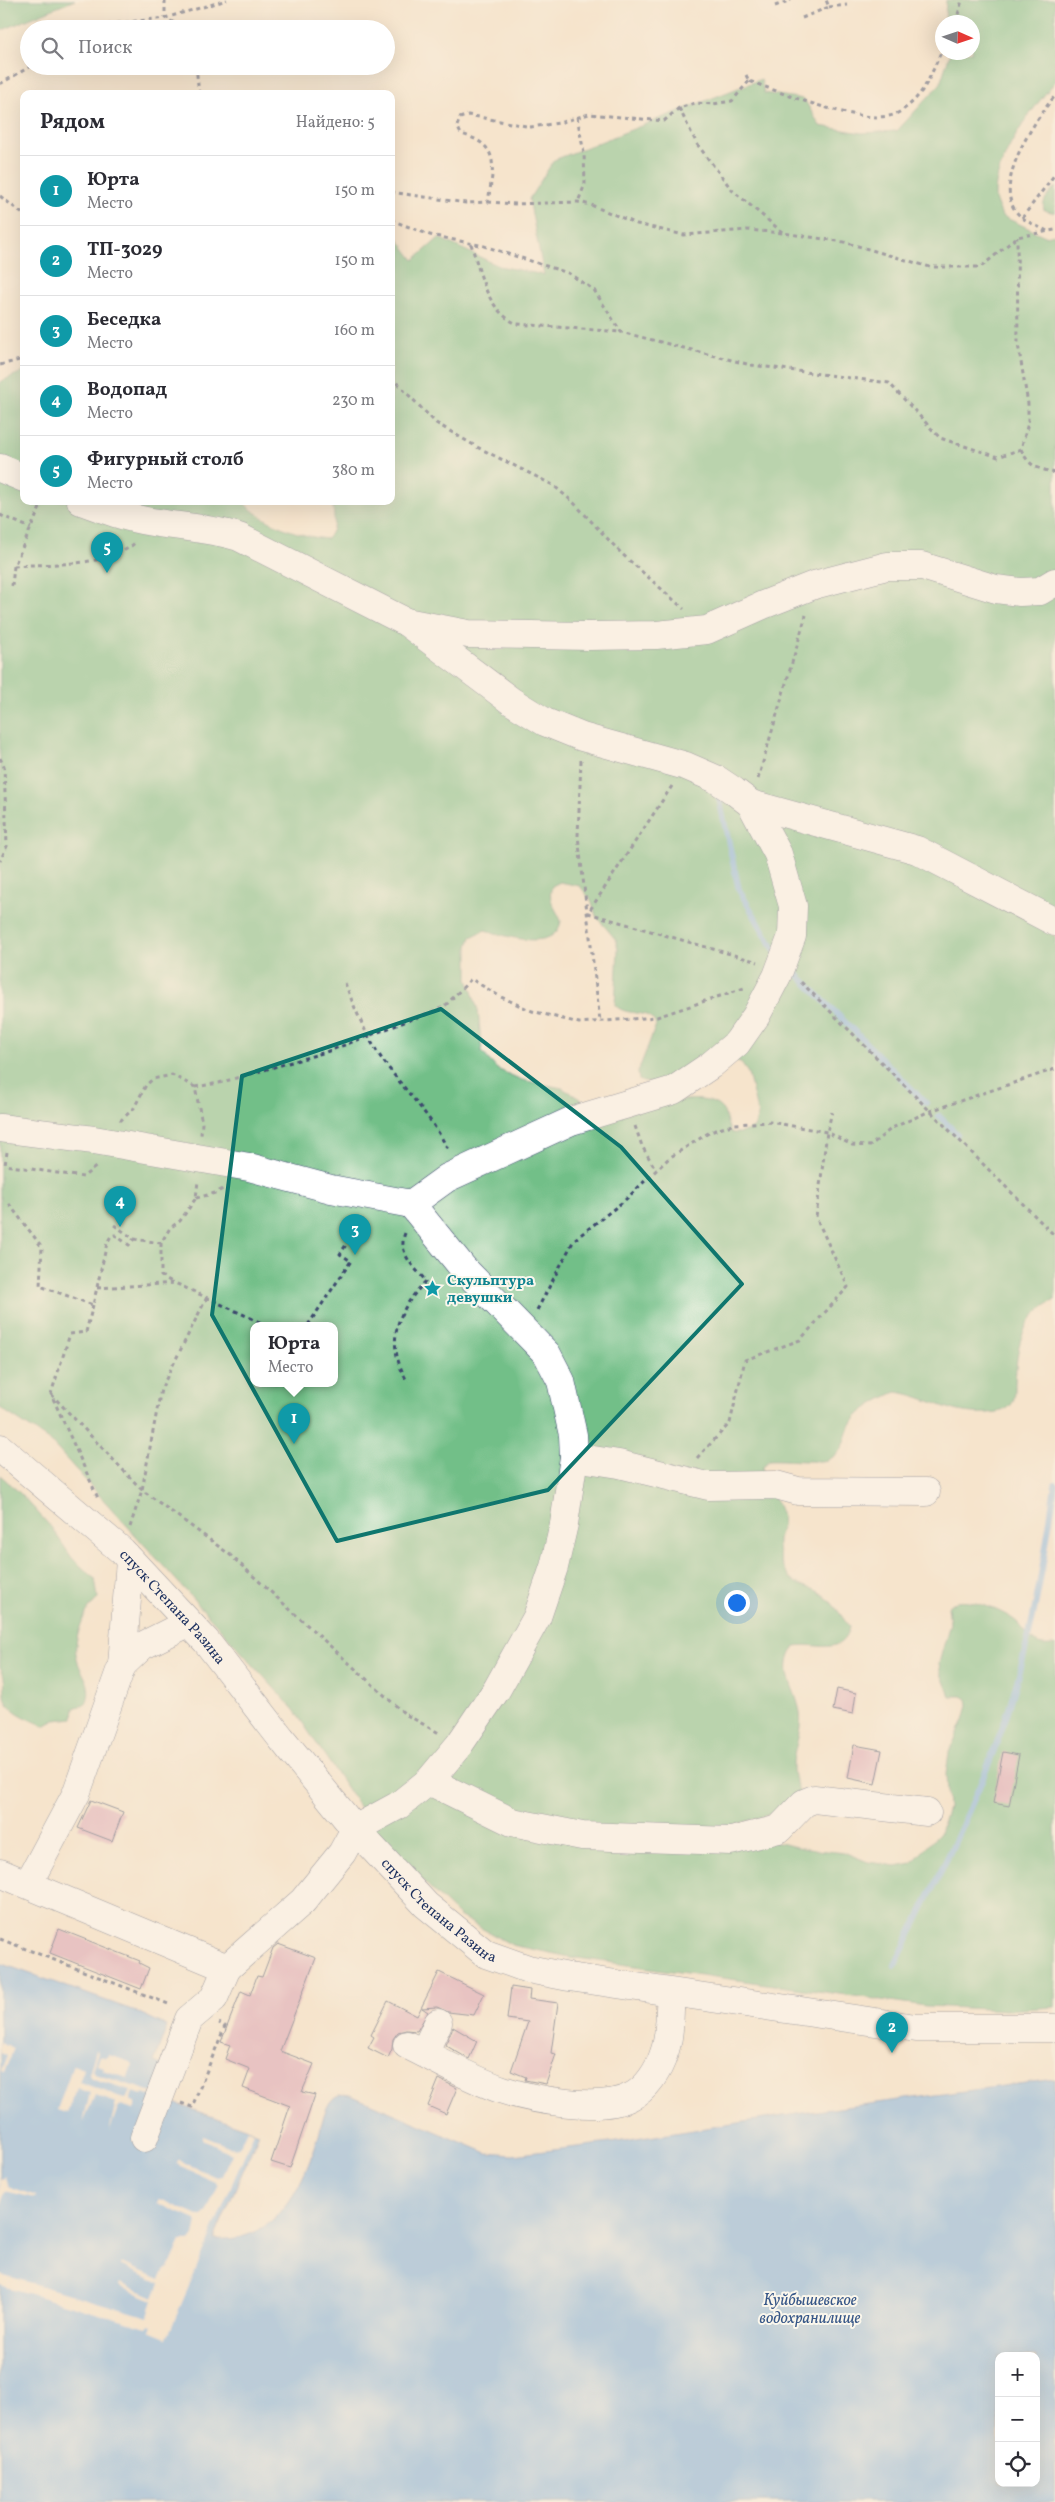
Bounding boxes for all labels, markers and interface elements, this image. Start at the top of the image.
north arrow [935,15,980,60]
search box [20,20,395,75]
icon: search [38,34,66,62]
text: Поиск [78,35,132,61]
text: Рядом [40,108,105,137]
text: Найдено: 5 [296,112,375,134]
text: Юрта [87,167,140,193]
text: 1 [53,180,59,202]
text: 150 m [334,180,375,202]
text: Место [87,193,133,215]
text: ТП-3029 [87,237,162,263]
text: 2 [52,250,60,272]
text: 150 m [334,250,375,272]
text: Место [87,263,133,285]
text: Беседка [87,307,161,333]
text: 3 [52,320,60,342]
text: 160 m [334,320,375,342]
text: Место [87,333,133,355]
text: Водопад [87,377,167,403]
text: 4 [51,390,61,412]
text: 230 m [332,390,375,412]
text: Место [87,403,133,425]
text: Фигурный столб [87,447,244,473]
text: 5 [52,460,60,482]
text: 380 m [332,460,375,482]
text: Место [87,473,133,495]
pin: 5 [91,532,123,573]
pin: 4 [104,1186,136,1227]
pin: 3 [339,1214,371,1255]
place label: Скульптура девушки [447,1271,534,1309]
place icon: Скульптура девушки [423,1279,443,1299]
popup [250,1322,338,1387]
text: Юрта [268,1331,320,1357]
text: Место [268,1357,314,1379]
pin: 1 [278,1403,310,1444]
street label: спуск Степана Разина [114,1545,230,1670]
your location [724,1590,750,1616]
street label: спуск Степана Разина [375,1854,499,1969]
pin: 2 [876,2012,908,2053]
water label: Куйбышевское водохранилище [760,2290,861,2330]
map controls [995,2352,1040,2487]
button: + [995,2352,1040,2397]
button: − [995,2397,1040,2442]
button: locate [995,2442,1040,2487]

